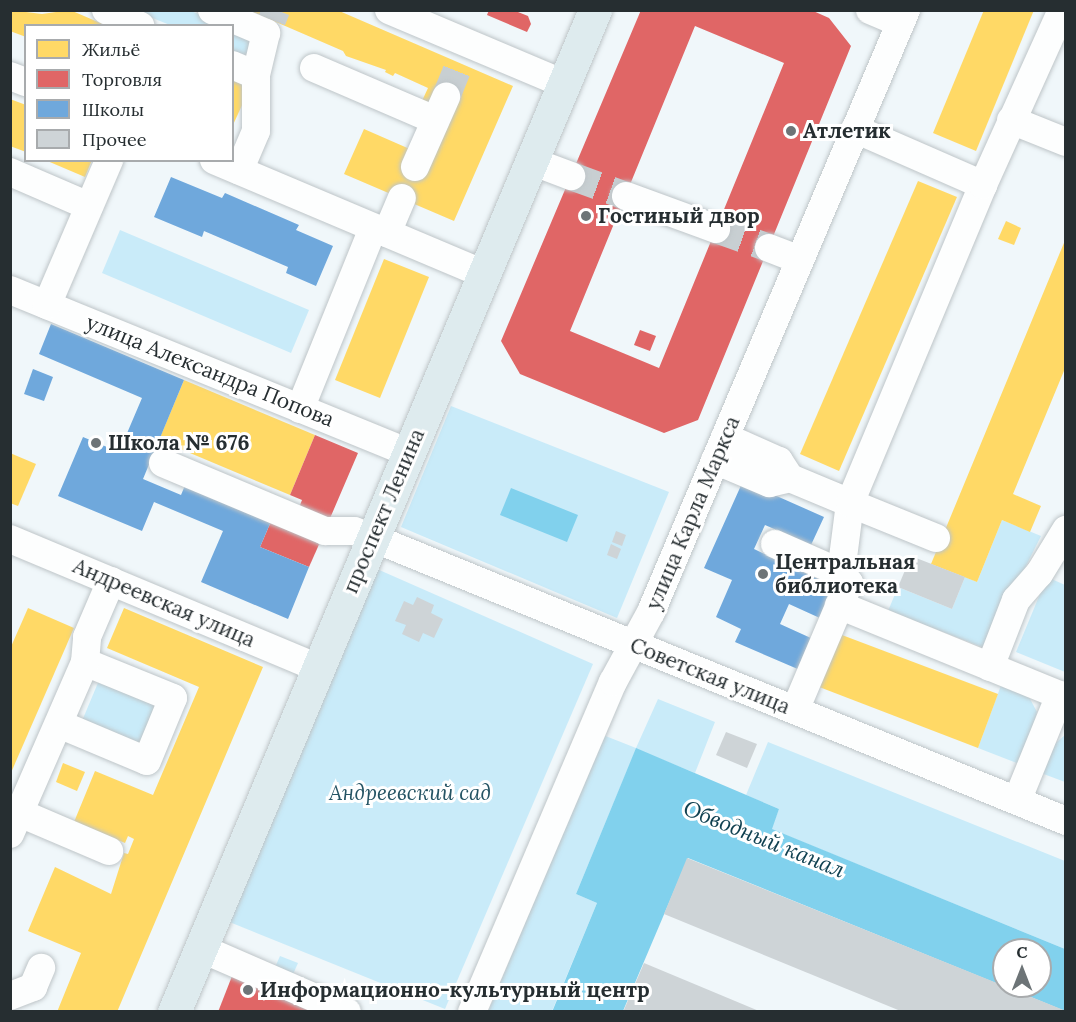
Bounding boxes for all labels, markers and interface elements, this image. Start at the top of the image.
legend [24,24,234,162]
text: Жильё [82,38,140,61]
text: Торговля [82,68,162,91]
text: Школы [82,98,144,121]
place label: Атлетик [803,118,891,144]
marker: Атлетик [784,124,798,138]
text: Прочее [82,128,146,151]
place label: Гостиный двор [598,203,760,229]
marker: Гостиный двор [579,209,593,223]
street label: улица Александра Попова [82,310,338,432]
street label: улица Карла Маркса [641,412,745,614]
street label: проспект Ленина [338,425,430,597]
place label: Школа № 676 [108,430,250,456]
marker: Школа № 676 [89,436,103,450]
place label: Центральная библиотека [775,549,915,599]
street label: Андреевская улица [69,553,259,653]
marker: Центральная библиотека [756,567,770,581]
street label: Советская улица [626,632,794,720]
park label: Андреевский сад [329,780,491,806]
water label: Обводный канал [679,795,849,883]
north arrow [992,938,1052,998]
text: С [1016,942,1028,962]
place label: Информационно-культурный центр [260,977,650,1003]
marker: Информационно-культурный центр [241,983,255,997]

